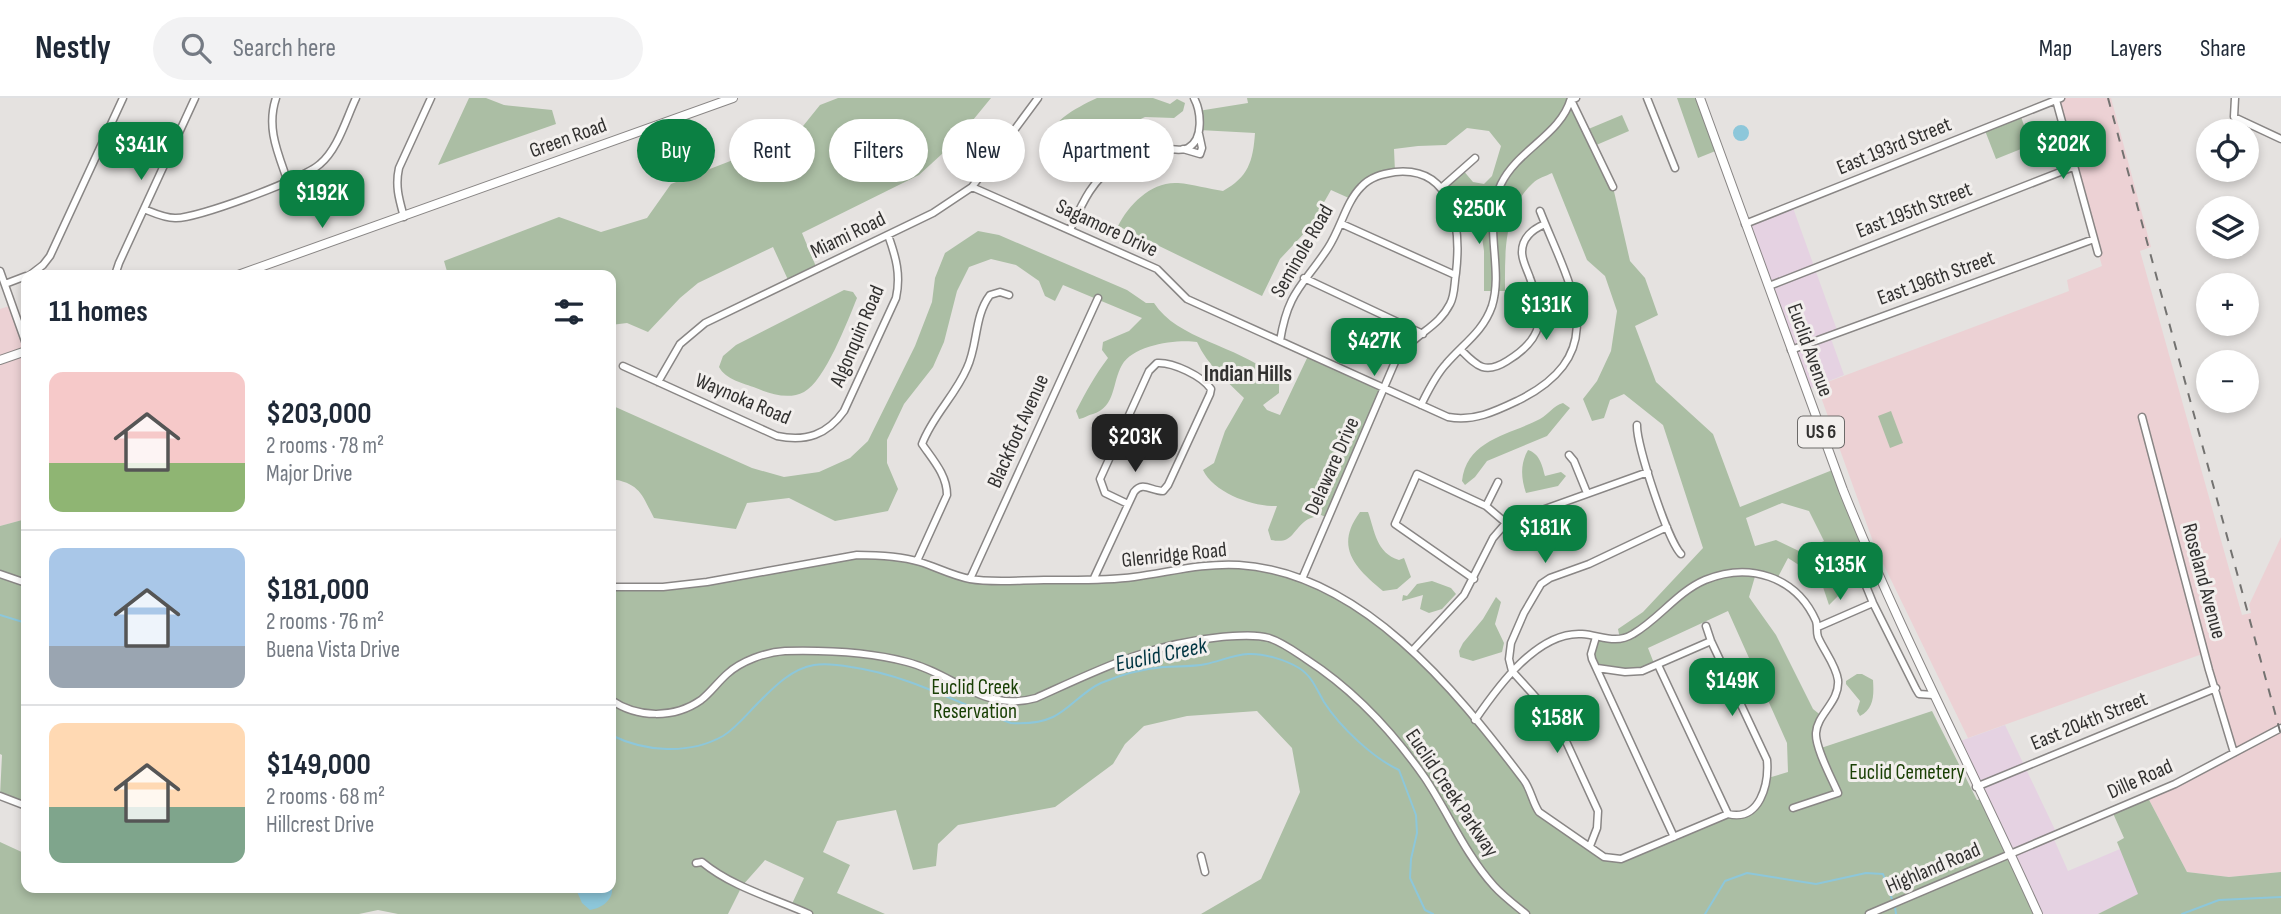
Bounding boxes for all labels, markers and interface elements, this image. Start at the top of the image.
search box [153,17,643,80]
text: Nestly [35,28,111,68]
icon: search [177,29,215,67]
text: Search here [233,33,336,64]
text: Map [2039,34,2072,63]
text: Layers [2110,34,2162,63]
text: Share [2200,34,2246,63]
street label: East 193rd Street [1833,112,1955,180]
street label: Green Road [526,113,610,163]
chip: Buy [637,119,715,182]
chip: Rent [729,119,815,182]
chip: Filters [829,119,928,182]
chip: New [942,119,1025,182]
chip: Apartment [1039,119,1174,182]
map controls [2196,119,2259,413]
button: locate [2196,119,2259,182]
pin: $341K [92,122,190,182]
pin: $202K [2014,122,2112,181]
text: $202K [2036,130,2090,158]
text: $341K [114,131,168,159]
pin: $192K [273,170,371,230]
street label: East 195th Street [1853,177,1975,243]
text: $192K [295,179,349,207]
pin: $250K [1430,186,1528,246]
street label: Sagamore Drive [1052,194,1162,262]
text: $250K [1452,195,1506,223]
button: layers [2196,196,2259,259]
street label: Seminole Road [1265,200,1339,302]
street label: Miami Road [806,206,890,264]
street label: East 196th Street [1874,245,1998,311]
button: + [2196,273,2259,336]
street label: Algonquin Road [824,281,890,391]
pin: $131K [1497,282,1595,342]
text: $131K [1520,291,1572,319]
icon: filters [550,293,588,331]
text: 11 homes [49,294,148,330]
street label: Euclid Avenue [1782,300,1838,400]
pin: $427K [1325,318,1423,378]
text: $427K [1347,327,1401,355]
button: − [2196,350,2259,413]
district label: Indian Hills [1204,360,1292,388]
street label: Waynoka Road [691,368,795,430]
street label: Blackfoot Avenue [982,370,1054,492]
text: $203,000 [266,396,371,432]
icon: home [105,400,189,484]
street label: Delaware Drive [1299,413,1365,519]
pin: $203K [1086,414,1184,474]
road number: US 6 [1798,416,1844,448]
text: $203K [1108,423,1162,451]
text: 2 rooms · 78 m² [266,432,384,460]
text: Major Drive [266,460,353,488]
pin: $181K [1496,505,1594,565]
text: $181K [1519,514,1571,542]
street label: Roseland Avenue [2177,520,2231,642]
street label: Glenridge Road [1120,537,1228,573]
pin: $135K [1791,542,1889,602]
text: $135K [1814,551,1866,579]
text: $181,000 [266,572,369,608]
icon: home [105,576,189,660]
text: 2 rooms · 76 m² [266,608,384,636]
water label: Euclid Creek [1113,631,1211,678]
text: Buena Vista Drive [266,636,400,664]
pin: $149K [1683,658,1781,718]
text: $149K [1705,667,1759,695]
park label: Euclid Creek Reservation [932,675,1018,724]
street label: East 204th Street [2027,686,2151,756]
pin: $158K [1508,696,1606,755]
text: $158K [1530,704,1584,732]
street label: Euclid Creek Parkway [1400,724,1504,862]
text: $149,000 [266,747,371,783]
icon: home [105,751,189,835]
street label: Dille Road [2103,754,2177,804]
park label: Euclid Cemetery [1849,760,1965,785]
text: 2 rooms · 68 m² [266,783,385,811]
text: Hillcrest Drive [266,811,374,839]
street label: Highland Road [1882,837,1984,899]

